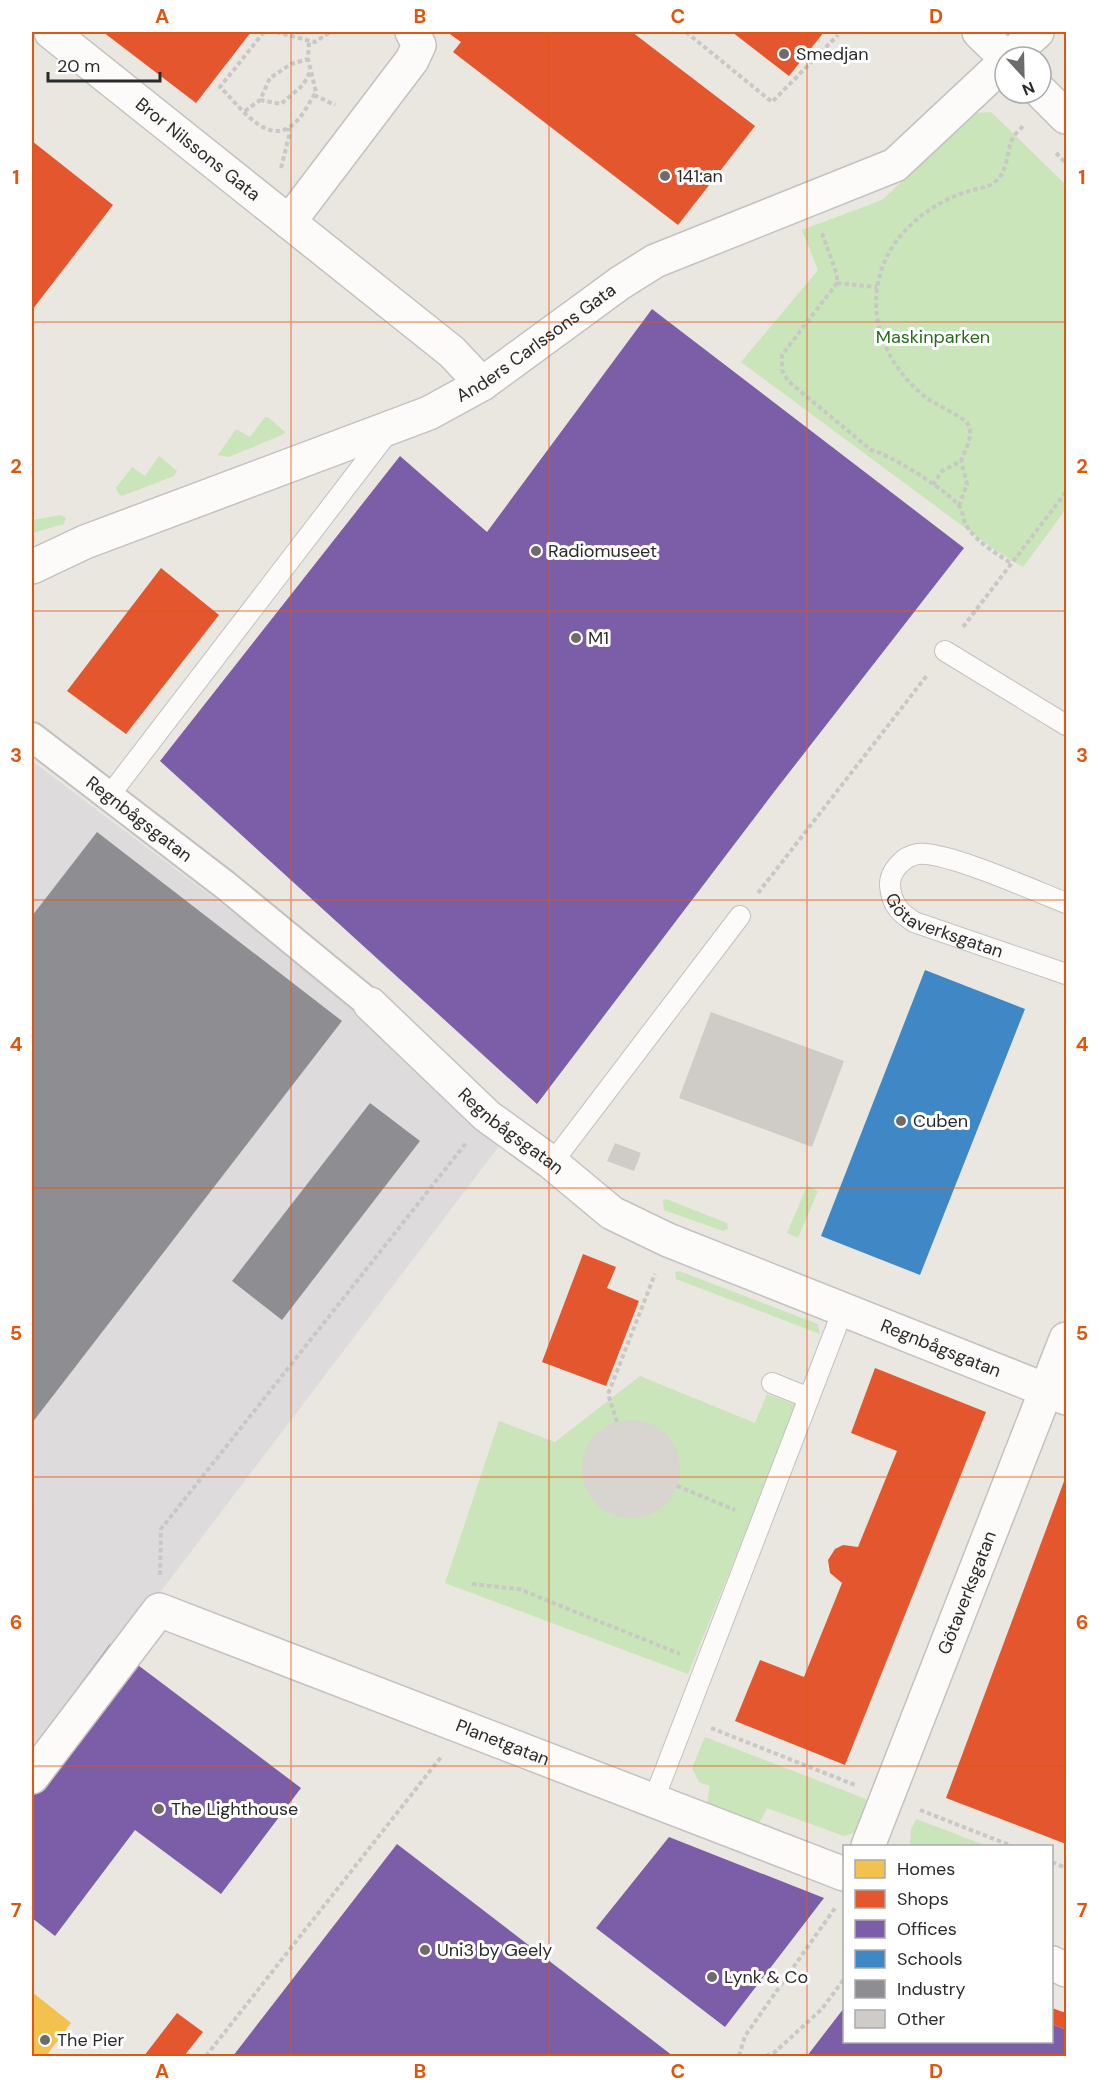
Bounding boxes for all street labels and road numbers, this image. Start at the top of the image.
street label: Bror Nilssons Gata [131,92,265,206]
street label: Anders Carlssons Gata [452,278,621,408]
street label: Regnbågsgatan [81,771,197,868]
street label: Götaverksgatan [880,890,1006,964]
street label: Regnbågsgatan [453,1083,569,1180]
street label: Regnbågsgatan [877,1314,1005,1383]
street label: Götaverksgatan [932,1527,1002,1658]
street label: Planetgatan [452,1714,553,1771]

